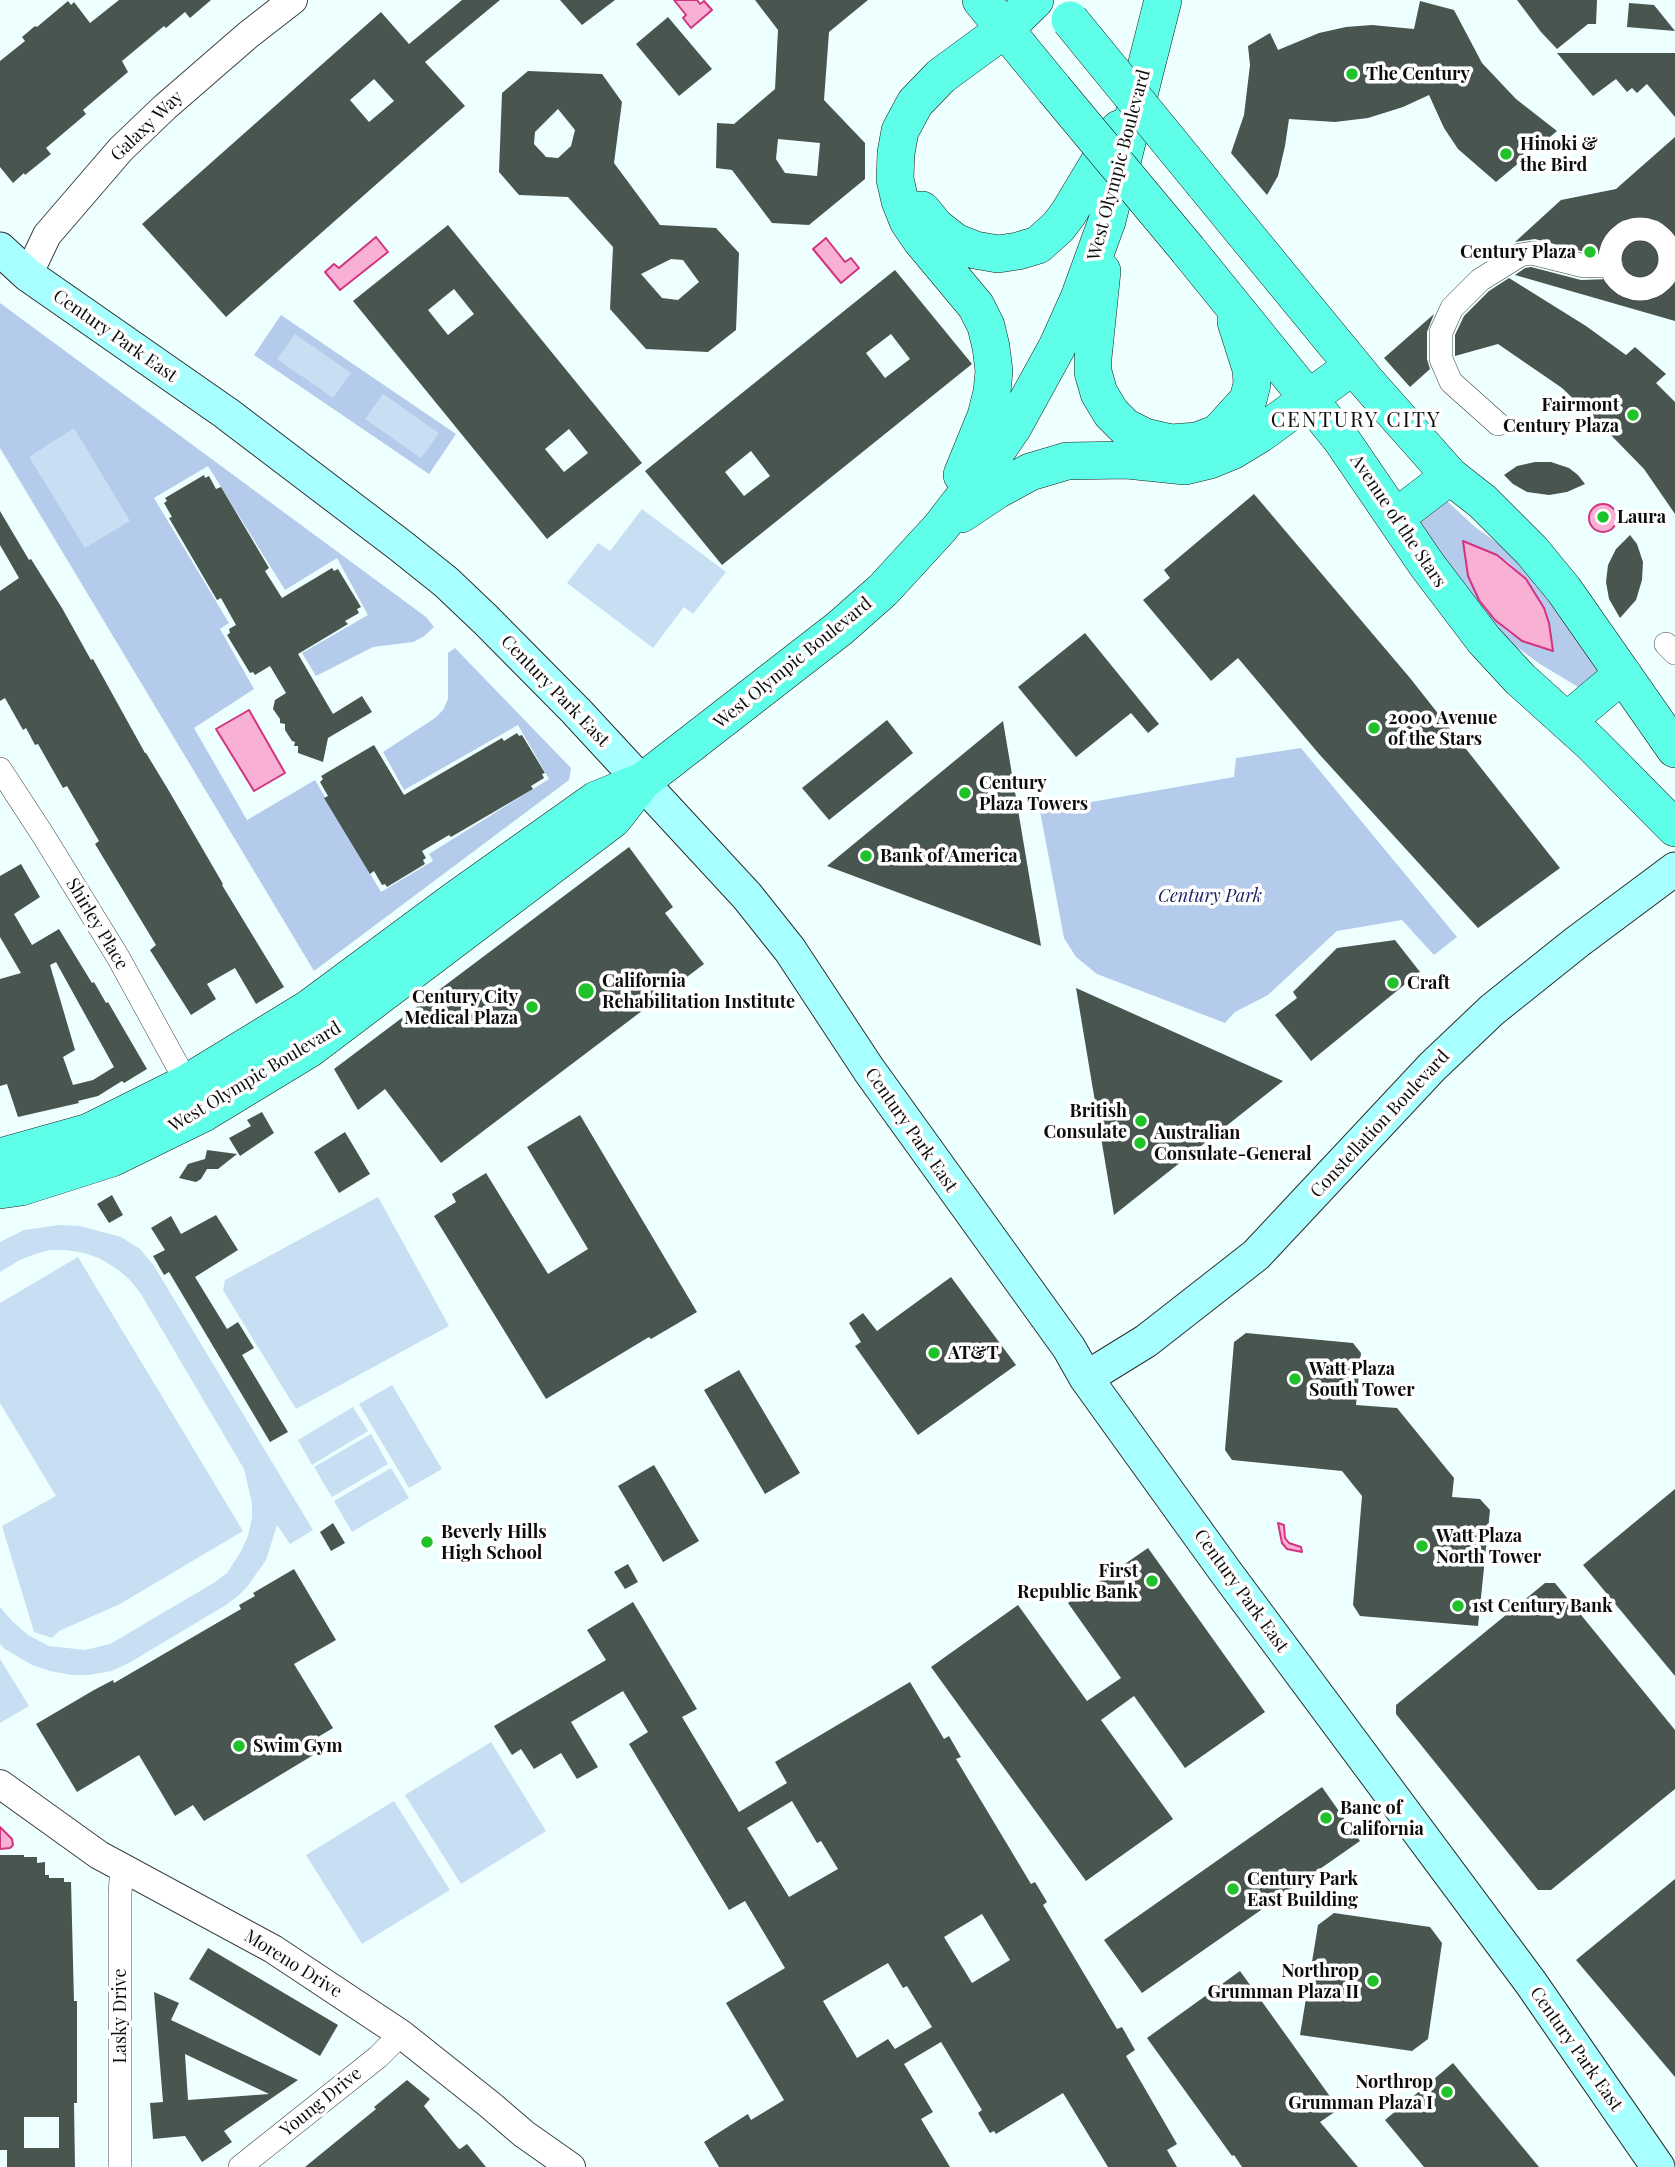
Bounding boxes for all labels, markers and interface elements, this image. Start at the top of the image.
place label: The Century [1366,63,1470,85]
marker: The Century [1344,66,1360,82]
street label: West Olympic Boulevard [1083,67,1155,263]
street label: Galaxy Way [106,86,188,166]
place label: Hinoki & the Bird [1520,133,1598,176]
marker: Hinoki & the Bird [1498,146,1514,162]
place label: Century Plaza [1460,241,1576,263]
marker: Century Plaza [1582,244,1598,260]
street label: Century Park East [49,285,181,387]
place label: Fairmont Century Plaza [1503,394,1619,436]
district label: CENTURY CITY [1272,407,1440,433]
marker: Fairmont Century Plaza [1625,407,1641,423]
street label: Avenue of the Stars [1345,450,1451,592]
place label: Laura [1617,506,1666,528]
marker: Laura [1595,509,1611,525]
street label: West Olympic Boulevard [710,593,876,733]
street label: Century Park East [496,631,614,751]
place label: 2000 Avenue of the Stars [1388,707,1497,750]
marker: 2000 Avenue of the Stars [1366,720,1382,736]
place label: Century Plaza Towers [979,772,1088,814]
marker: Century Plaza Towers [957,785,973,801]
place label: Bank of America [880,845,1017,867]
marker: Bank of America [858,848,874,864]
street label: Shirley Place [61,874,133,974]
park label: Century Park [1158,885,1262,907]
place label: California Rehabilitation Institute [602,970,795,1012]
place label: Craft [1407,972,1450,994]
marker: Craft [1385,975,1401,991]
marker: California Rehabilitation Institute [576,981,596,1001]
place label: Century City Medical Plaza [404,986,518,1028]
marker: Century City Medical Plaza [524,999,540,1015]
street label: West Olympic Boulevard [165,1017,345,1137]
street label: Constellation Boulevard [1306,1046,1454,1202]
street label: Century Park East [860,1064,962,1196]
place label: British Consulate [1044,1100,1127,1142]
marker: British Consulate [1133,1113,1149,1129]
place label: Australian Consulate-General [1154,1122,1312,1164]
marker: Australian Consulate-General [1132,1135,1148,1151]
place label: AT&T [948,1342,999,1364]
marker: AT&T [926,1345,942,1361]
place label: Watt Plaza South Tower [1309,1358,1415,1400]
marker: Watt Plaza South Tower [1287,1371,1303,1387]
place label: Beverly Hills High School [441,1521,547,1564]
street label: Century Park East [1189,1525,1293,1657]
place label: Watt Plaza North Tower [1436,1525,1541,1568]
marker: Beverly Hills High School [419,1534,435,1550]
marker: Watt Plaza North Tower [1414,1538,1430,1554]
place label: First Republic Bank [1017,1560,1138,1602]
marker: First Republic Bank [1144,1573,1160,1589]
place label: 1st Century Bank [1472,1595,1613,1617]
marker: 1st Century Bank [1450,1598,1466,1614]
place label: Swim Gym [253,1735,342,1757]
marker: Swim Gym [231,1738,247,1754]
place label: Banc of California [1340,1797,1424,1840]
marker: Banc of California [1318,1810,1334,1826]
place label: Century Park East Building [1247,1868,1358,1910]
marker: Century Park East Building [1225,1881,1241,1897]
street label: Moreno Drive [240,1925,346,2003]
place label: Northrop Grumman Plaza II [1207,1960,1359,2002]
street label: Lasky Drive [109,1968,131,2064]
marker: Northrop Grumman Plaza II [1365,1973,1381,1989]
street label: Century Park East [1525,1983,1627,2115]
street label: Young Drive [276,2063,366,2141]
place label: Northrop Grumman Plaza I [1288,2071,1433,2114]
marker: Northrop Grumman Plaza I [1439,2084,1455,2100]

